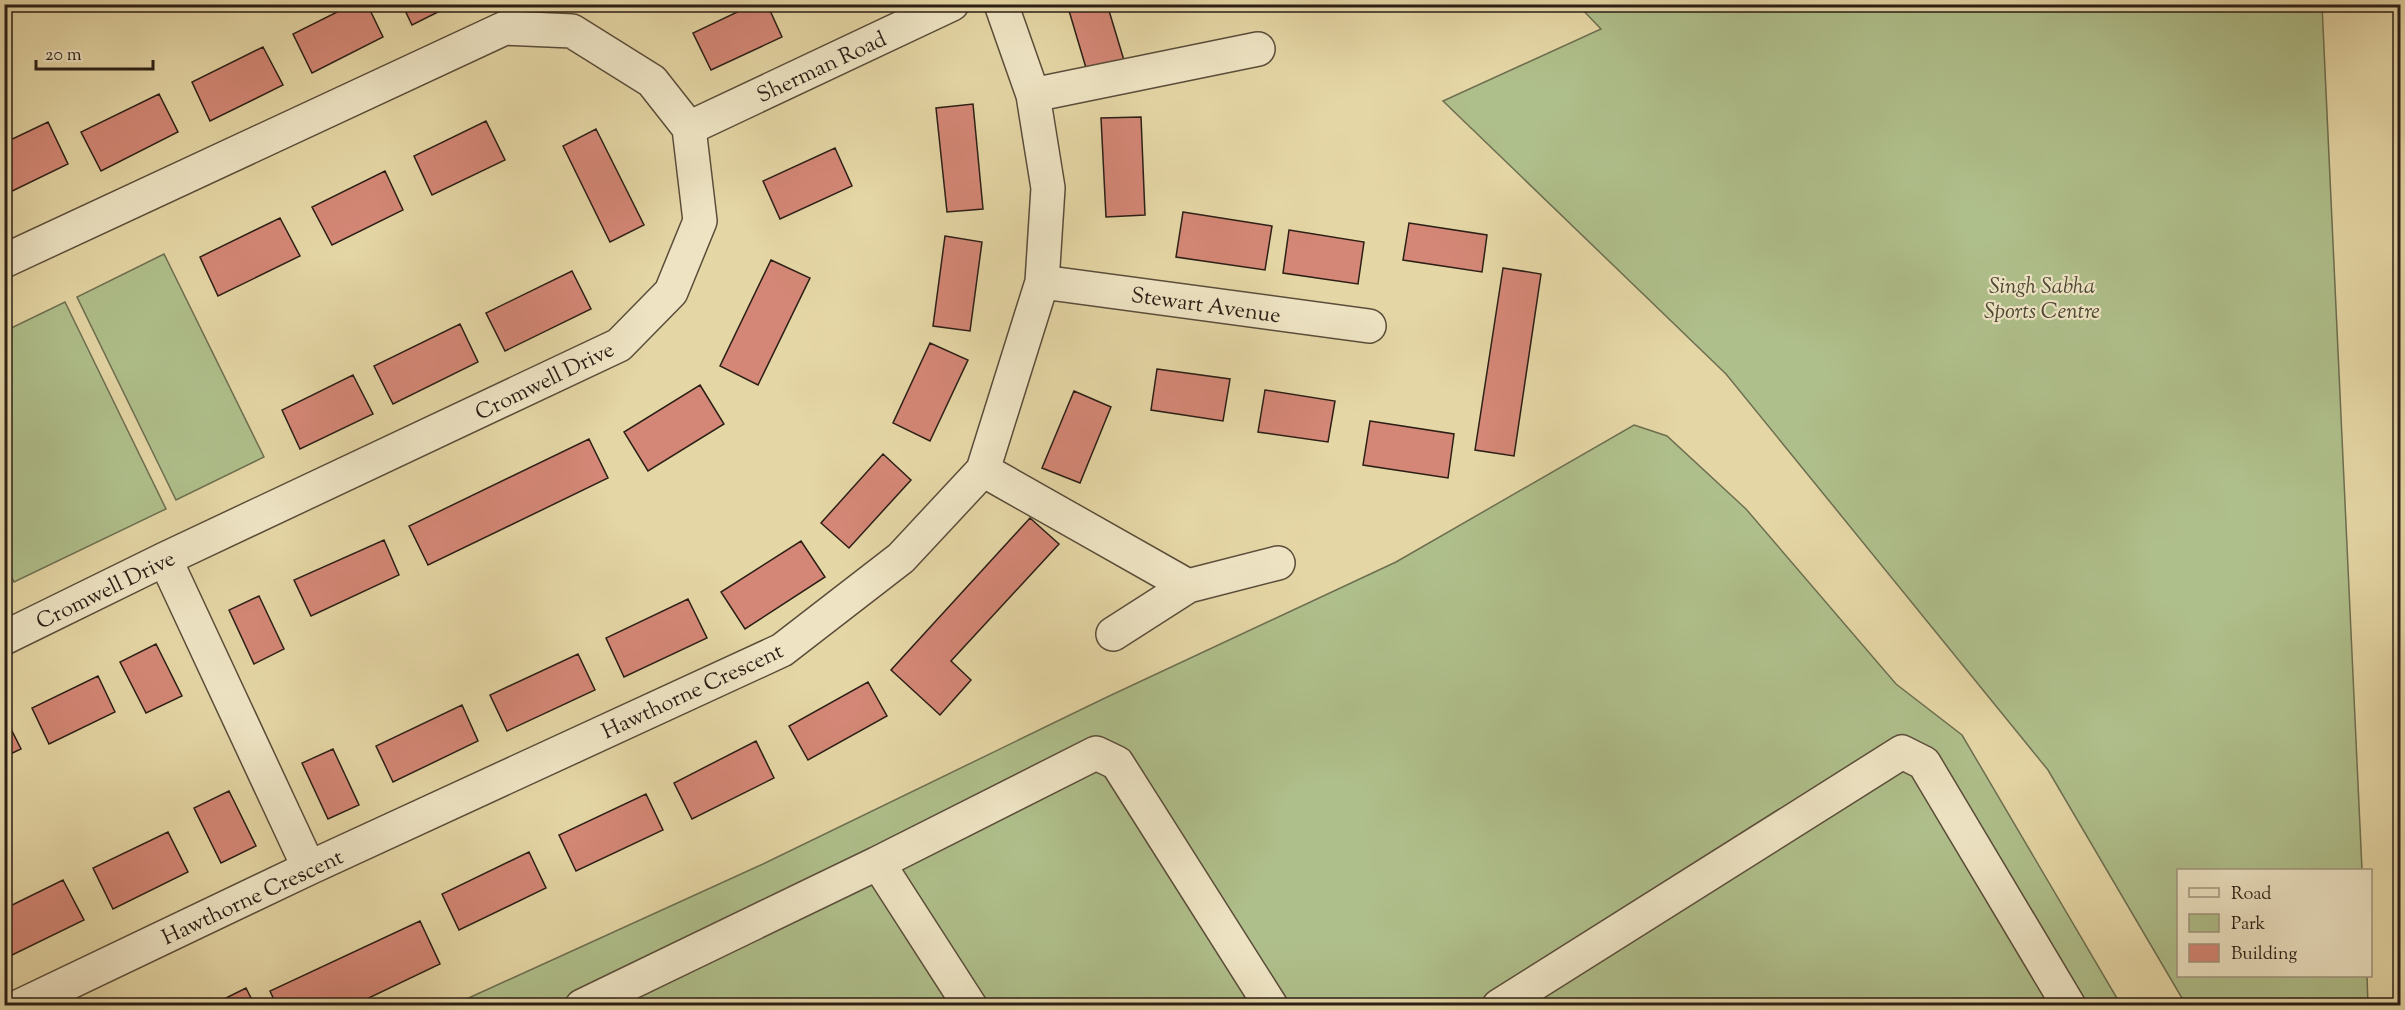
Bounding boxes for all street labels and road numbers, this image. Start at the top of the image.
street label: Sherman Road [752,25,892,113]
street label: Stewart Avenue [1129,281,1282,333]
street label: Cromwell Drive [470,335,620,430]
street label: Cromwell Drive [31,544,181,639]
street label: Hawthorne Crescent [597,636,790,749]
street label: Hawthorne Crescent [157,842,350,955]

